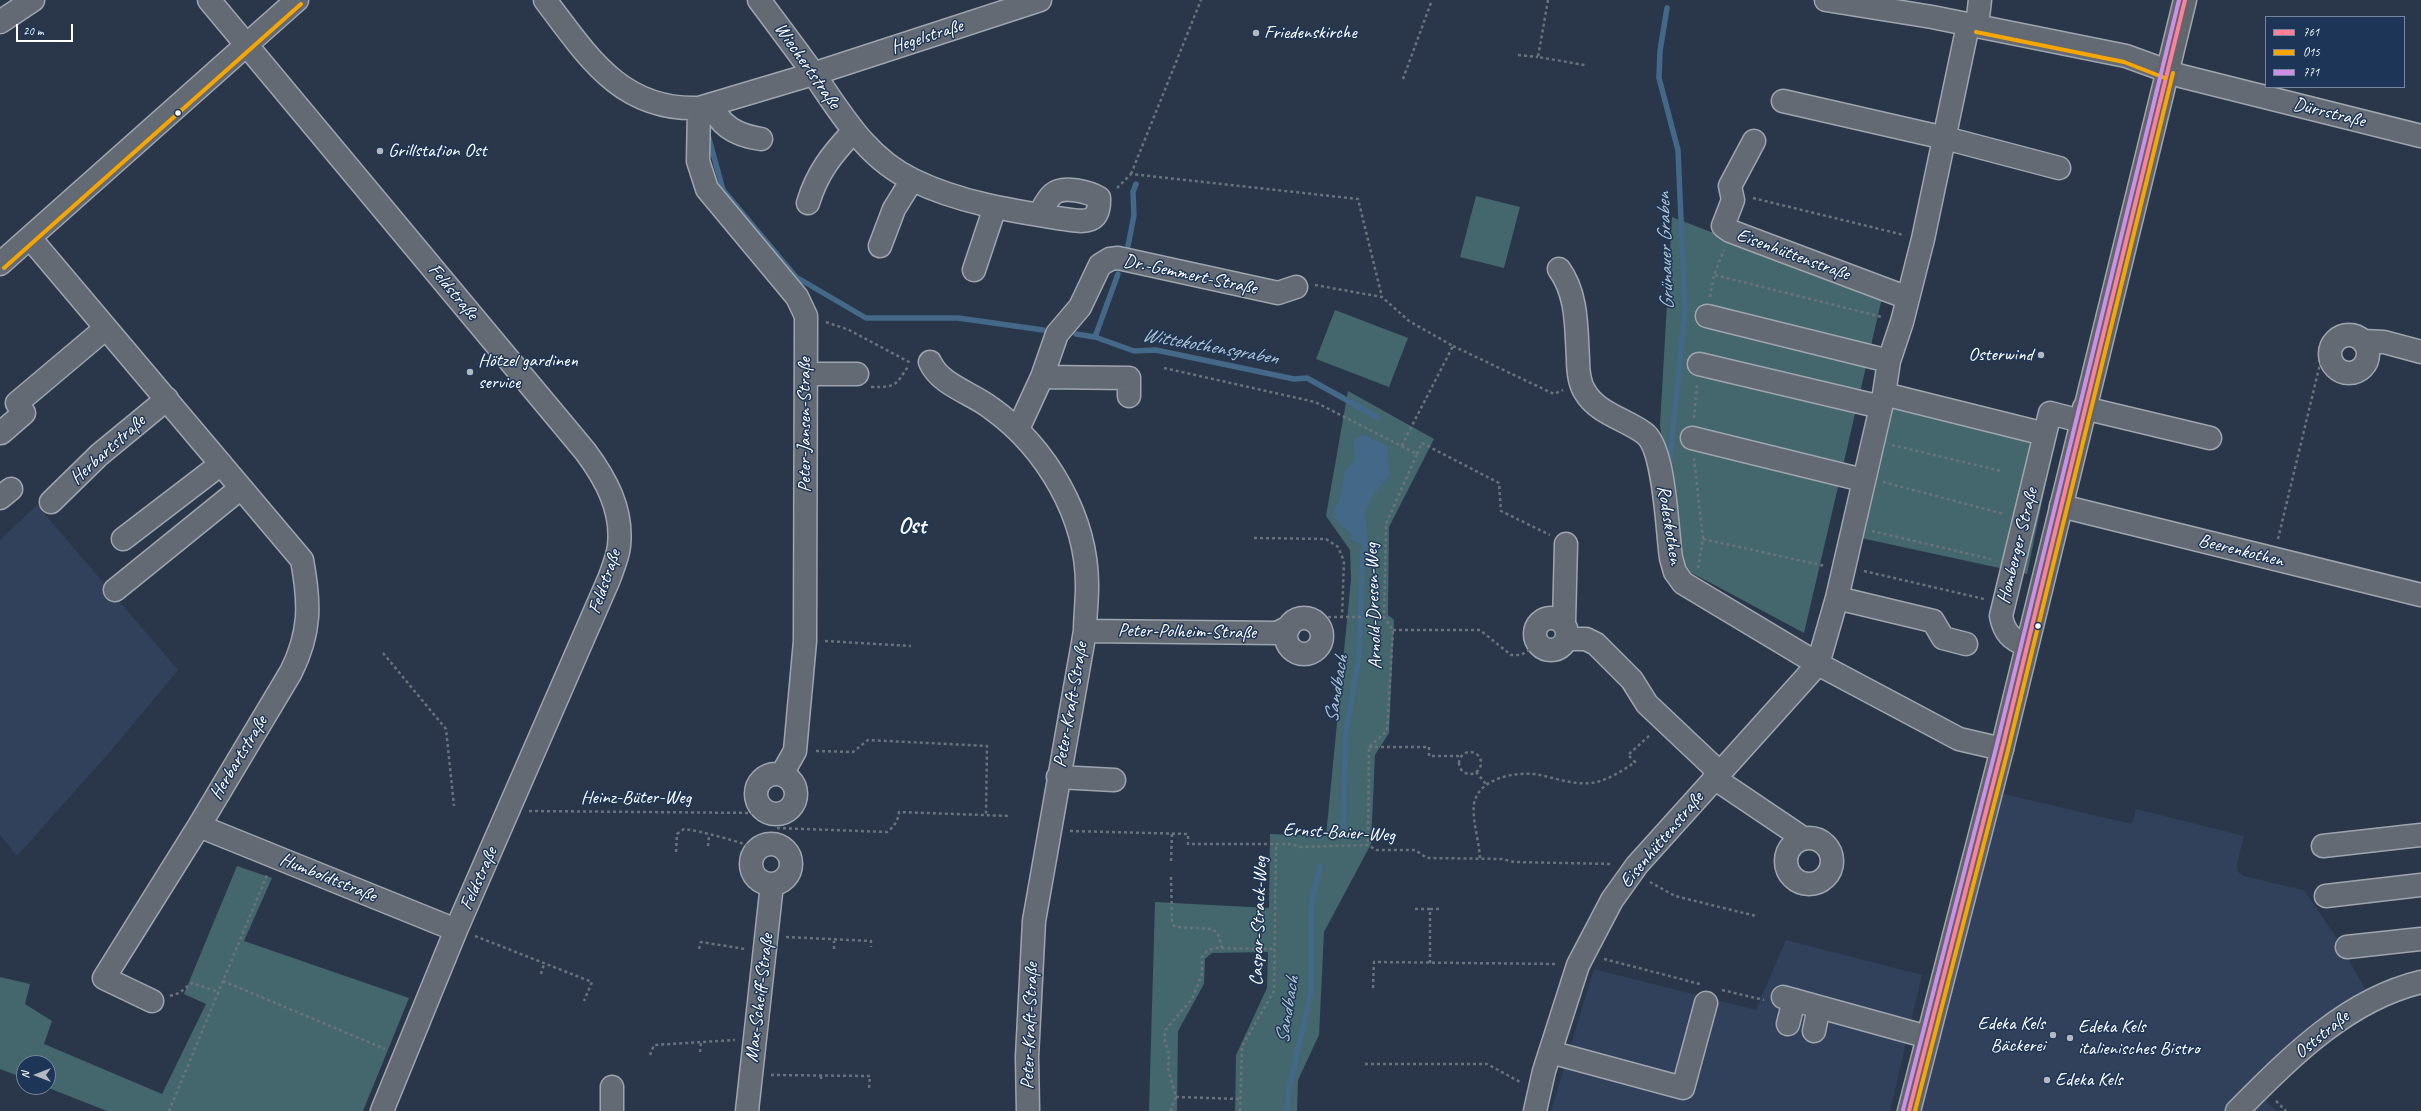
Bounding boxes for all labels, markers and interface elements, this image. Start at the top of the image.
street label: Hegelstraße [888,15,966,59]
scale bar [18,16,75,42]
legend [2265,16,2405,88]
street label: Wiechertstraße [769,18,845,114]
place label: Friedenskirche [1264,22,1357,44]
text: 20 m [23,23,43,39]
text: 761 [2303,24,2319,40]
marker: Friedenskirche [1251,28,1261,38]
text: O15 [2303,44,2320,60]
text: 771 [2303,64,2319,80]
street label: Dürrstraße [2291,93,2367,133]
unlabelled marker [173,108,183,118]
place label: Grillstation Ost [388,140,487,162]
marker: Grillstation Ost [375,146,385,156]
water label: Grünauer Graben [1652,192,1680,310]
street label: Eisenhüttenstraße [1733,224,1853,286]
street label: Dr.-Gemmert-Straße [1121,250,1259,300]
street label: Feldstraße [423,259,483,325]
water label: Wittekothensgraben [1140,323,1280,371]
place label: Osterwind [1968,344,2033,366]
place label: Hötzel gardinen service [478,350,578,394]
marker: Osterwind [2036,350,2046,360]
street label: Peter-Jansen-Straße [794,358,816,492]
marker: Hötzel gardinen service [465,367,475,377]
street label: Herbartstraße [65,410,151,490]
street label: Rodeskothen [1651,484,1687,566]
street label: Homberger Straße [1993,486,2043,606]
district label: Ost [898,513,926,541]
street label: Beerenkothen [2196,529,2286,573]
street label: Arnold-Dresen-Weg [1360,542,1388,670]
street label: Feldstraße [583,547,627,617]
street label: Peter-Polheim-Straße [1118,619,1256,645]
unlabelled marker [2033,621,2043,631]
street label: Peter-Kraft-Straße [1049,641,1093,769]
water label: Sandbach [1320,654,1354,724]
street label: Herbartstraße [205,712,273,804]
street label: Heinz-Büter-Weg [581,787,691,809]
street label: Eisenhüttenstraße [1615,787,1709,893]
street label: Ernst-Baier-Weg [1282,819,1396,847]
street label: Feldstraße [455,844,503,914]
street label: Humboldtstraße [276,848,380,908]
street label: Caspar-Strack-Weg [1245,856,1273,986]
street label: Max-Scheiff-Straße [741,933,779,1063]
street label: Peter-Kraft-Straße [1016,962,1044,1090]
water label: Sandbach [1271,975,1305,1045]
street label: Oststraße [2290,1006,2354,1064]
place label: Edeka Kels Bäckerei [1977,1013,2045,1057]
place label: Edeka Kels italienisches Bistro [2078,1016,2199,1060]
marker: Edeka Kels Bäckerei [2048,1030,2058,1040]
marker: Edeka Kels italienisches Bistro [2065,1033,2075,1043]
north arrow [16,1055,56,1095]
place label: Edeka Kels [2055,1069,2123,1091]
text: N [18,1072,32,1078]
marker: Edeka Kels [2042,1075,2052,1085]

